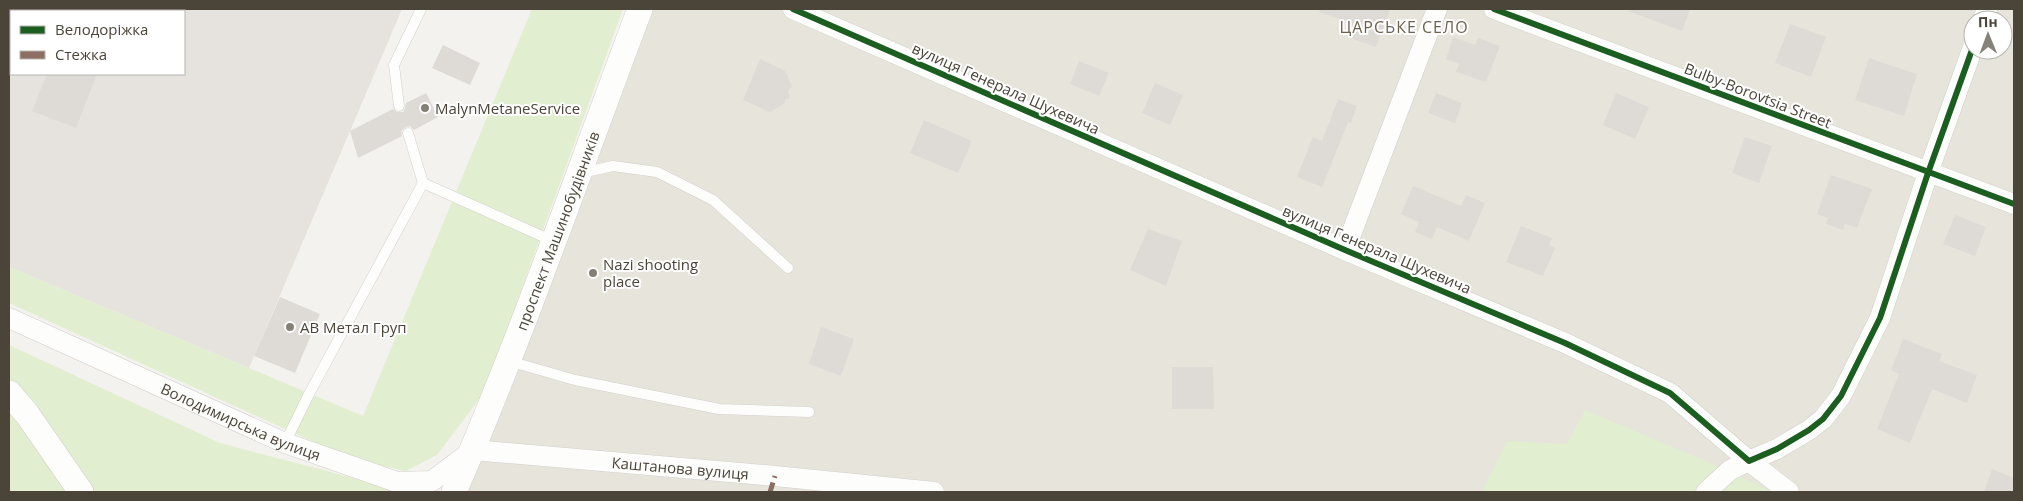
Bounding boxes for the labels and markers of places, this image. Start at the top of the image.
place label: MalynMetaneService [435,98,580,118]
marker: MalynMetaneService [419,102,431,114]
place label: Nazi shooting place [603,254,698,291]
marker: Nazi shooting place [587,267,599,279]
place label: АВ Метал Груп [300,317,407,337]
marker: АВ Метал Груп [284,321,296,333]

